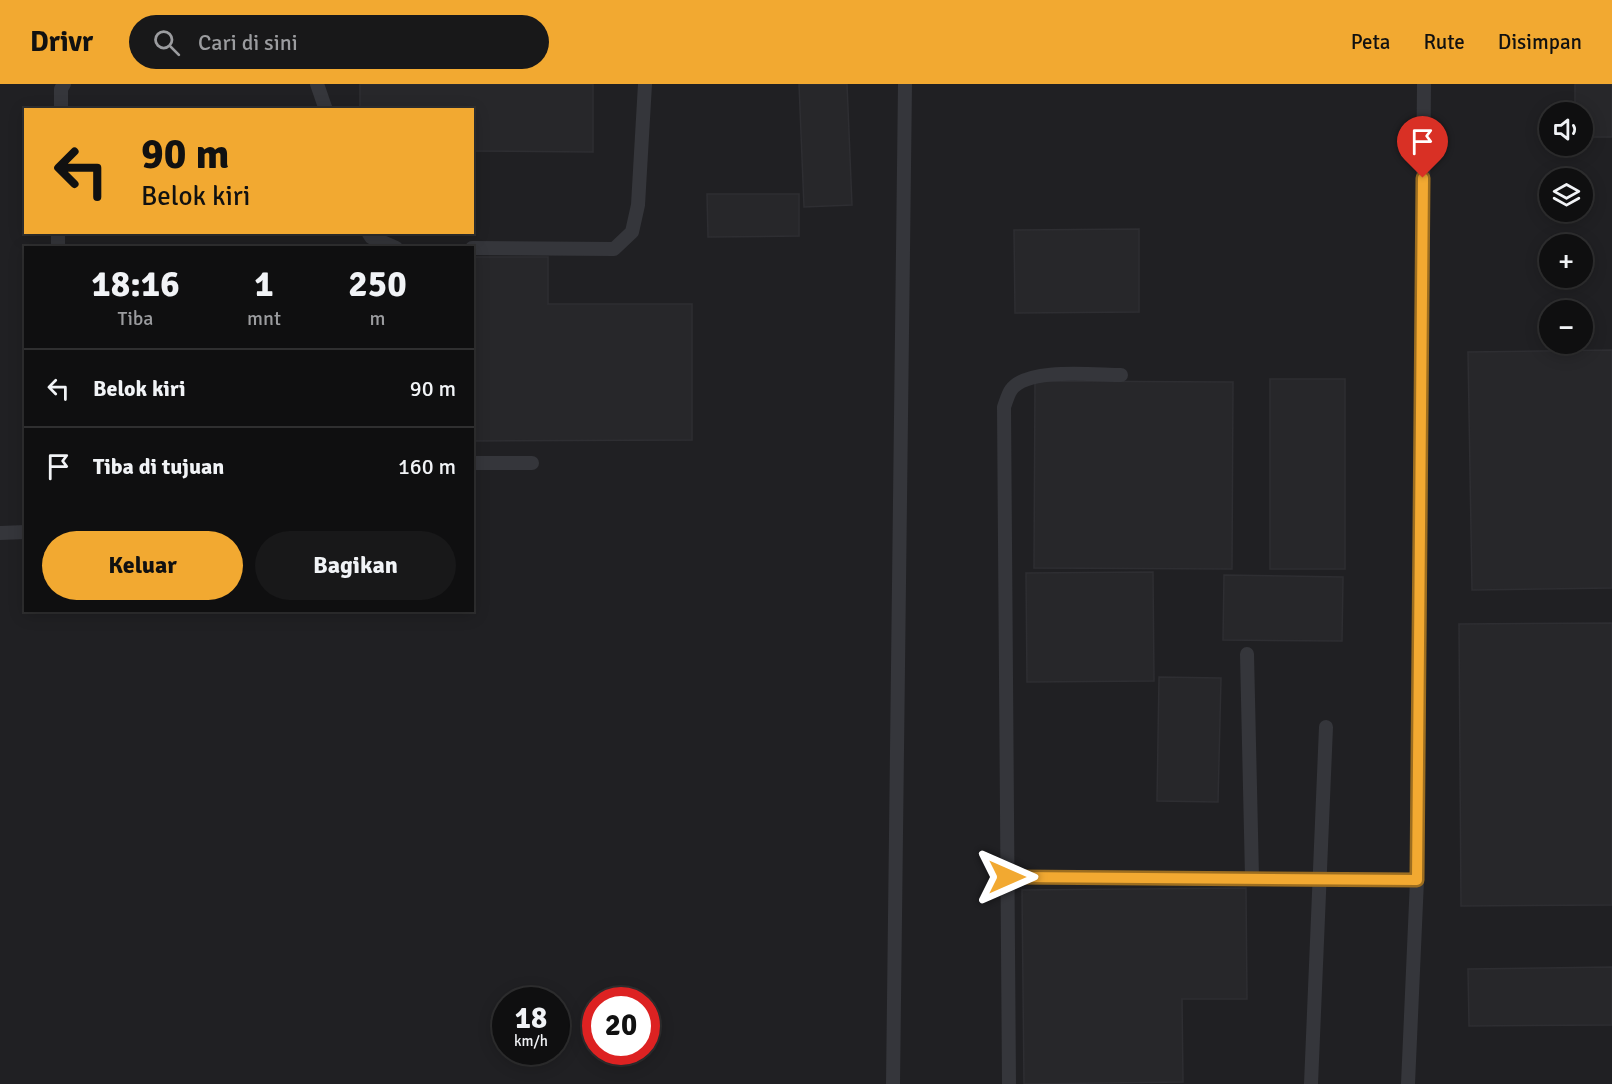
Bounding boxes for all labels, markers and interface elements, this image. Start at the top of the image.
search box [129,15,549,69]
text: Drivr [30,25,93,59]
icon: search [150,26,183,59]
text: Cari di sini [198,29,298,56]
text: Peta [1351,29,1391,55]
text: Rute [1424,29,1465,55]
text: Disimpan [1498,29,1582,55]
map controls [1539,102,1593,354]
button: sound [1539,102,1593,156]
pin [1397,116,1448,178]
icon: arrive [1406,125,1439,158]
text: 90 m [141,129,230,180]
icon: left [42,132,120,210]
button: layers [1539,168,1593,222]
text: Belok kiri [141,180,250,213]
button: + [1539,234,1593,288]
text: 18:16 [91,262,180,307]
text: 1 [254,262,274,307]
text: 250 [348,262,407,307]
button: − [1539,300,1593,354]
text: Tiba [118,306,154,331]
text: mnt [247,306,281,331]
text: m [370,306,385,331]
icon: left [42,372,75,405]
text: Belok kiri [93,375,186,402]
text: 90 m [410,375,456,402]
icon: arrive [42,450,75,483]
text: Tiba di tujuan [93,453,224,480]
text: 160 m [398,453,456,480]
button: Keluar [42,531,243,600]
button: Bagikan [255,531,456,600]
position arrow [975,845,1039,909]
speed limit sign: 20 [582,987,660,1065]
text: 18 [515,1000,547,1037]
text: km/h [514,1032,548,1050]

